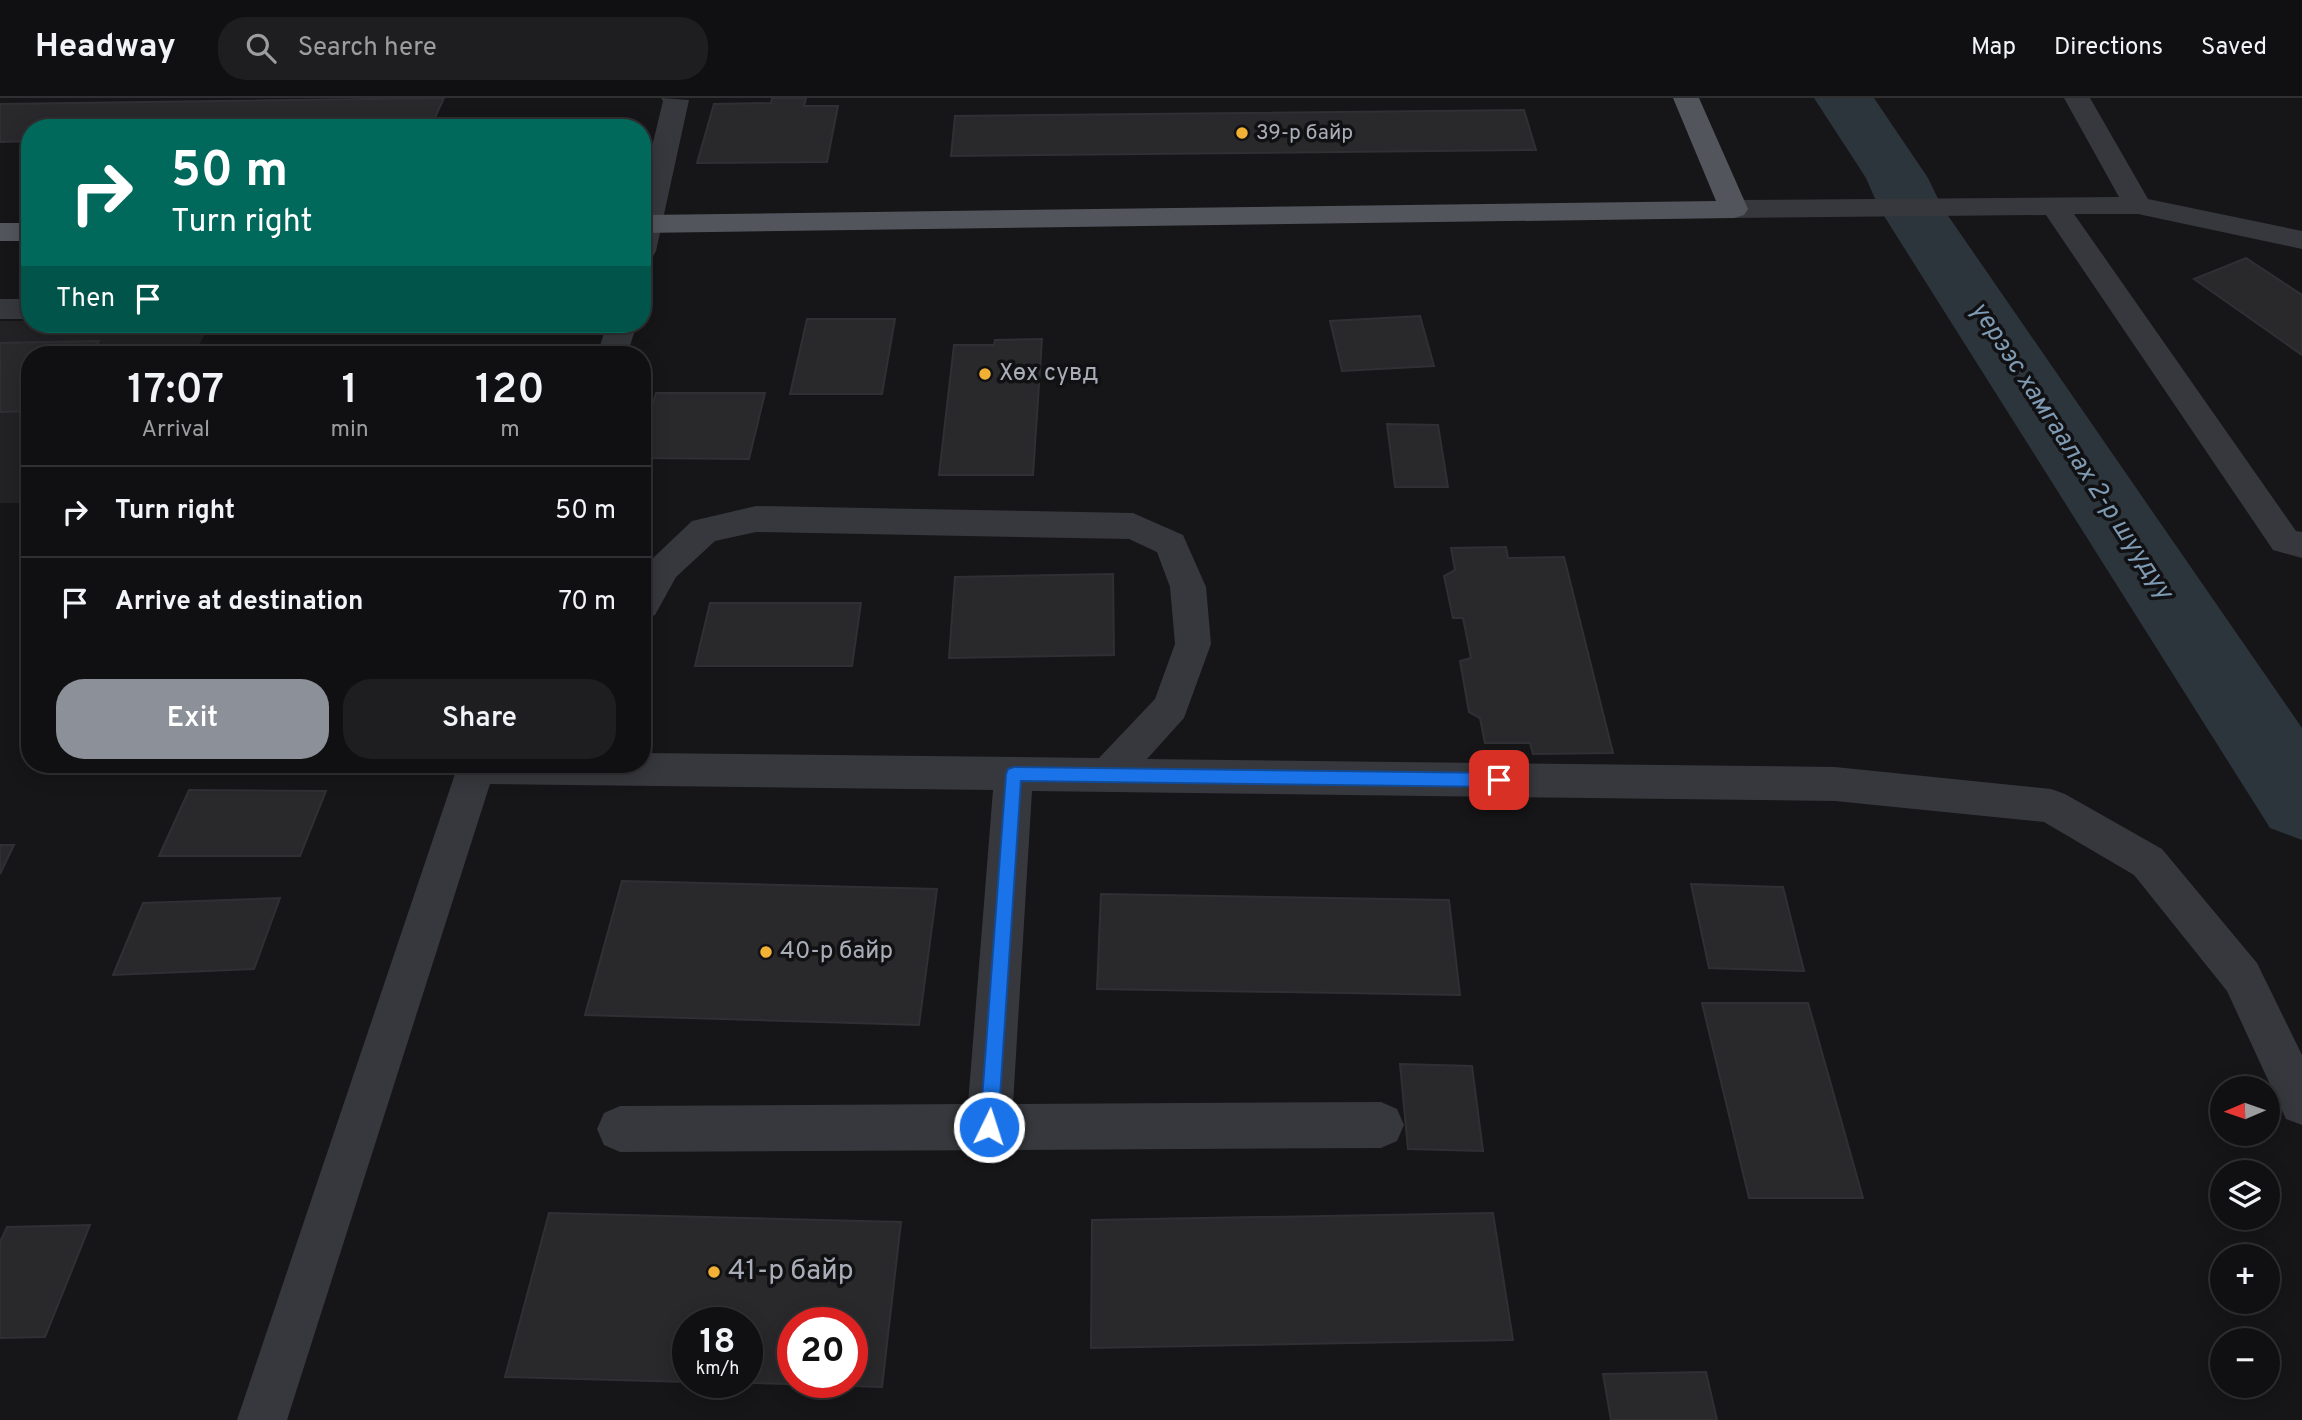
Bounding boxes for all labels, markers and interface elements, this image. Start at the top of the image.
search box [218,17,708,80]
text: Headway [35,27,176,69]
icon: search [242,29,280,67]
text: Search here [298,32,437,65]
text: Map [1971,33,2016,63]
text: Directions [2054,33,2163,63]
text: Saved [2201,33,2267,63]
place label: 39-р байр [1256,120,1353,147]
marker: 39-р байр [1234,125,1250,141]
text: 50 m [171,142,288,204]
icon: right [56,147,147,238]
text: Turn right [171,203,313,243]
icon: arrive [129,280,167,318]
text: Then [56,283,115,316]
water label: үерээс хамгаалах 2-р шуудуу [1962,296,2181,608]
place label: Хөх сувд [999,359,1099,389]
text: 17:07 [127,365,224,418]
text: 1 [341,365,358,418]
text: 120 [475,365,545,418]
marker: Хөх сувд [977,366,993,382]
text: Arrival [141,416,210,445]
text: min [331,416,369,445]
text: m [500,416,520,445]
icon: right [56,493,94,531]
text: Turn right [115,495,235,528]
text: 50 m [555,495,616,528]
icon: arrive [56,584,94,622]
text: Arrive at destination [115,586,363,619]
text: 70 m [558,586,616,619]
button: Exit [56,679,329,759]
button: Share [343,679,616,759]
pin [1469,750,1529,810]
icon: arrive [1480,761,1518,799]
place label: 40-р байр [780,937,893,967]
marker: 40-р байр [758,944,774,960]
north arrow [2210,1076,2280,1146]
map controls [2210,1076,2280,1398]
position arrow [952,1090,1026,1164]
button: layers [2210,1160,2280,1230]
button: + [2210,1244,2280,1314]
place label: 41-р байр [728,1254,854,1290]
marker: 41-р байр [706,1264,722,1280]
speed limit sign: 20 [777,1307,868,1398]
text: 18 [699,1321,736,1365]
button: − [2210,1328,2280,1398]
text: km/h [696,1358,739,1381]

